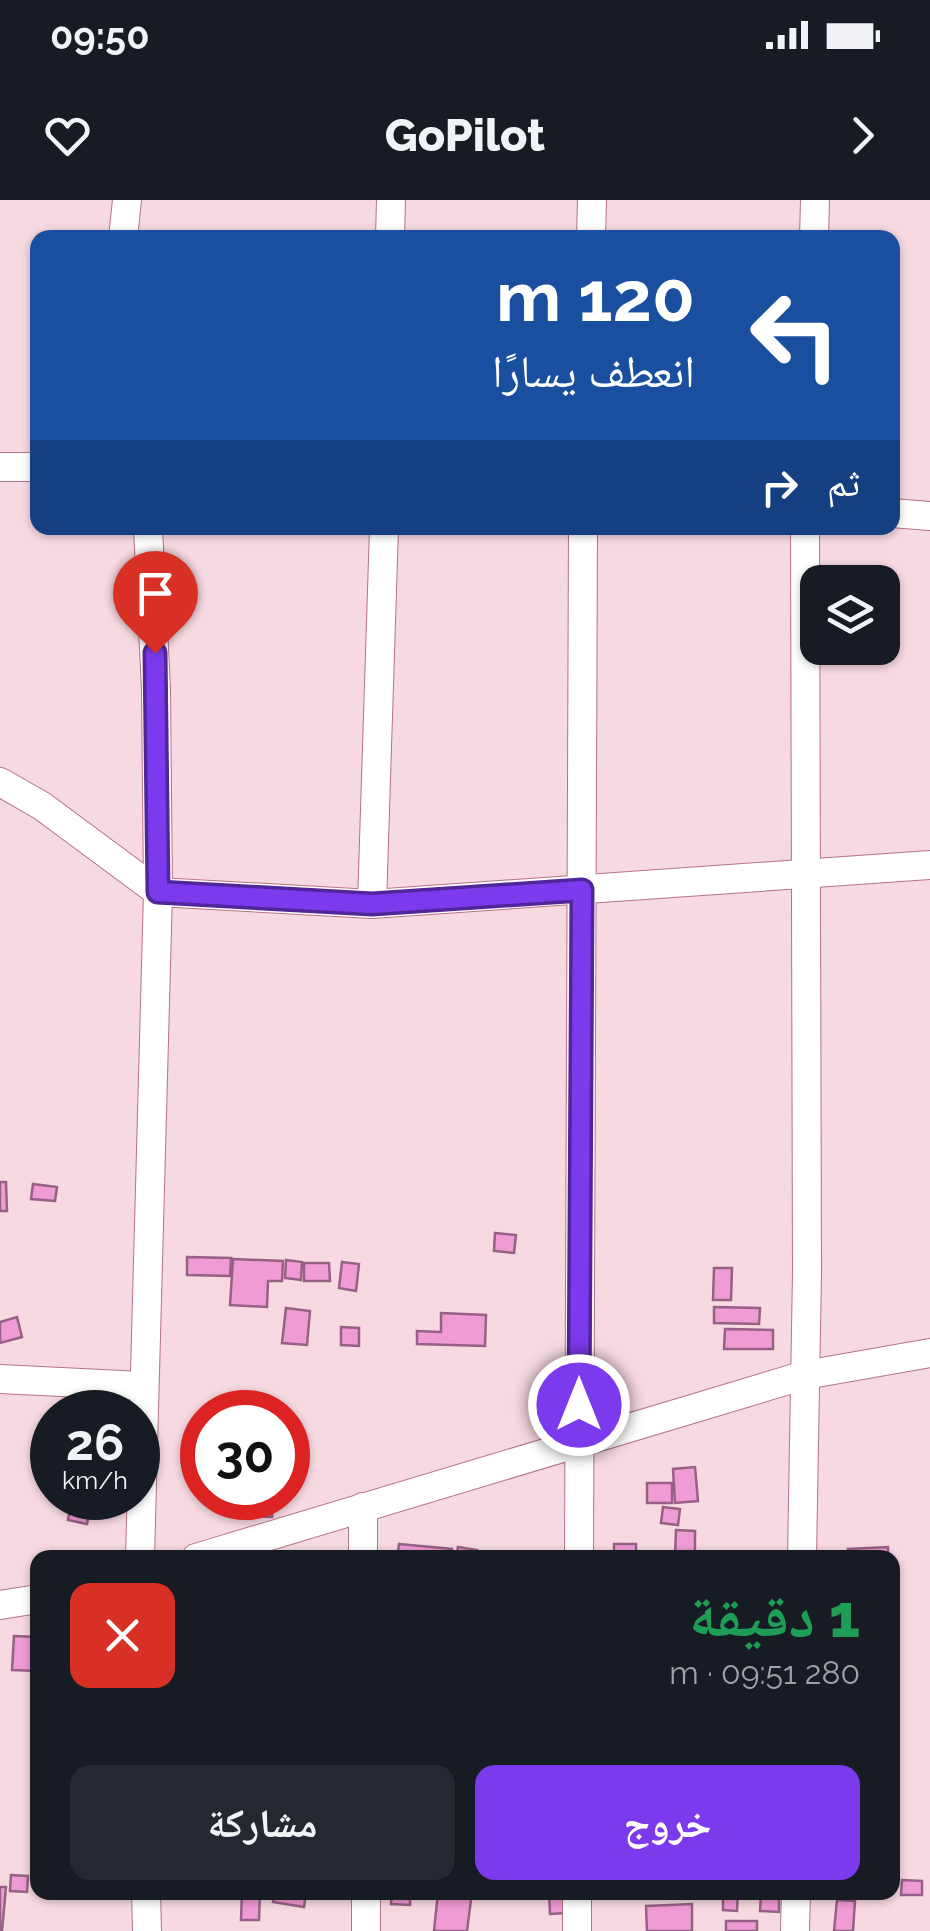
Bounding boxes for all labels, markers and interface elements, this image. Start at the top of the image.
text: 09:50 [50,13,149,58]
icon: heart [40,108,95,163]
icon: forward [835,108,890,163]
text: GoPilot [385,109,545,162]
text: 120 m [496,255,695,337]
icon: left [730,270,860,400]
text: انعطف يسارًا [492,345,695,398]
icon: right [752,460,807,515]
text: ثم [827,460,860,505]
pin [113,551,198,654]
map controls [800,565,900,665]
button: layers [800,565,900,665]
icon: arrive [128,566,183,621]
position arrow [527,1353,631,1457]
speed limit sign: 30 [180,1390,310,1520]
text: 26 [66,1413,124,1472]
text: km/h [62,1465,128,1495]
text: 1 دقيقة [689,1581,860,1651]
button: close [70,1583,175,1688]
text: 280 m · 09:51 [669,1654,860,1691]
button: مشاركة [70,1765,455,1880]
button: خروج [475,1765,860,1880]

